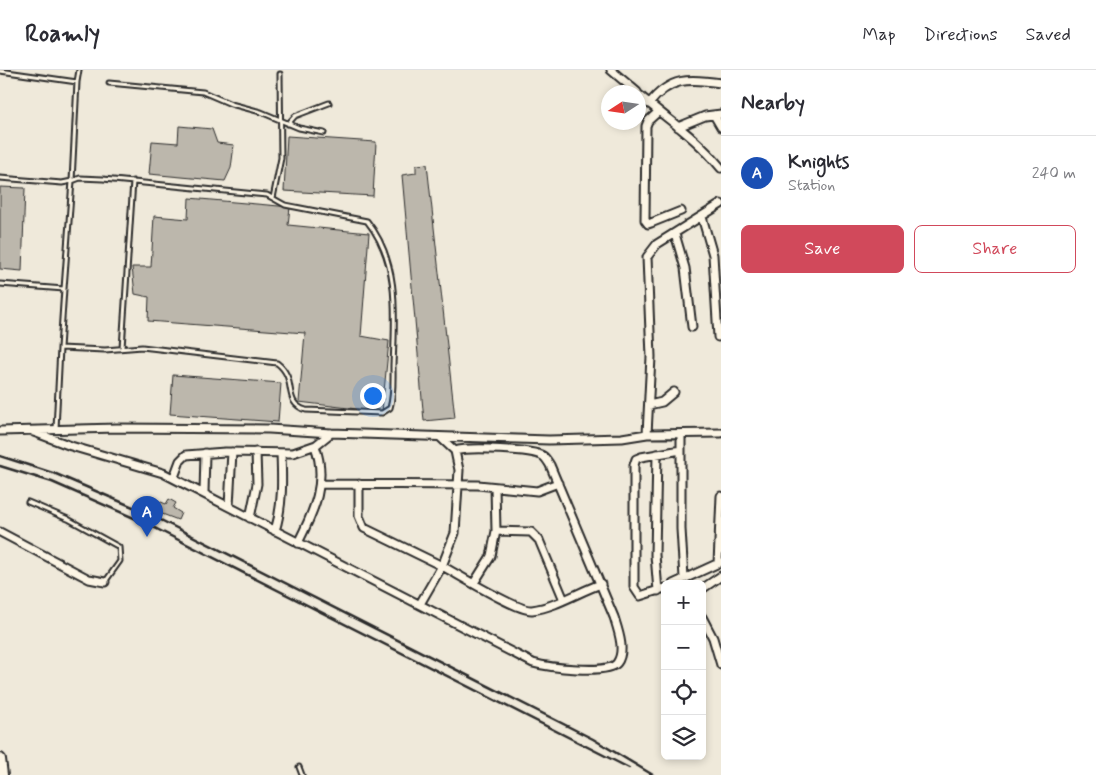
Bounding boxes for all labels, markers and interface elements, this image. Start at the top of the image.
text: Roamly [25,19,100,50]
text: Map [863,23,896,47]
text: Directions [924,23,998,47]
text: Saved [1026,23,1071,47]
north arrow [601,85,646,130]
text: Nearby [741,89,805,117]
text: Knights [788,150,849,175]
text: A [752,163,762,184]
text: 240 m [1032,163,1076,184]
text: Station [788,175,835,196]
button: Save [741,225,904,273]
button: Share [914,225,1076,273]
your location [360,383,386,409]
pin: A [131,496,163,537]
map controls [661,580,706,760]
button: + [661,580,706,625]
button: − [661,625,706,670]
button: locate [661,670,706,715]
button: layers [661,715,706,760]

